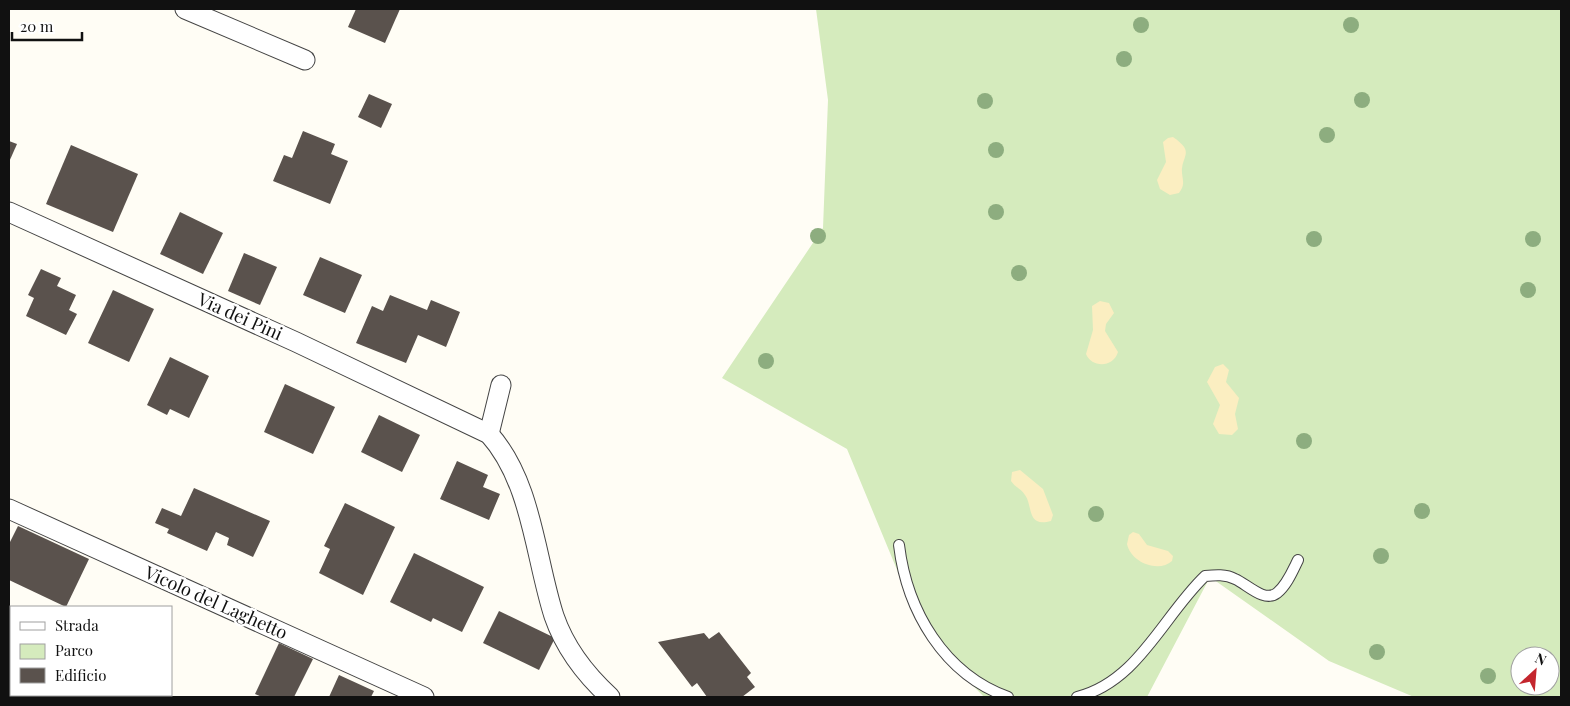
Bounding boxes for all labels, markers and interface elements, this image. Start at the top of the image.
scale bar [12,10,82,42]
text: 20 m [20,16,54,36]
street label: Via dei Pini [193,286,287,345]
street label: Vicolo del Laghetto [140,559,292,644]
legend [10,606,172,696]
text: Strada [55,615,99,635]
text: Parco [55,640,93,660]
north arrow [1510,646,1560,696]
text: N [1532,648,1550,670]
text: Edificio [55,665,106,685]

